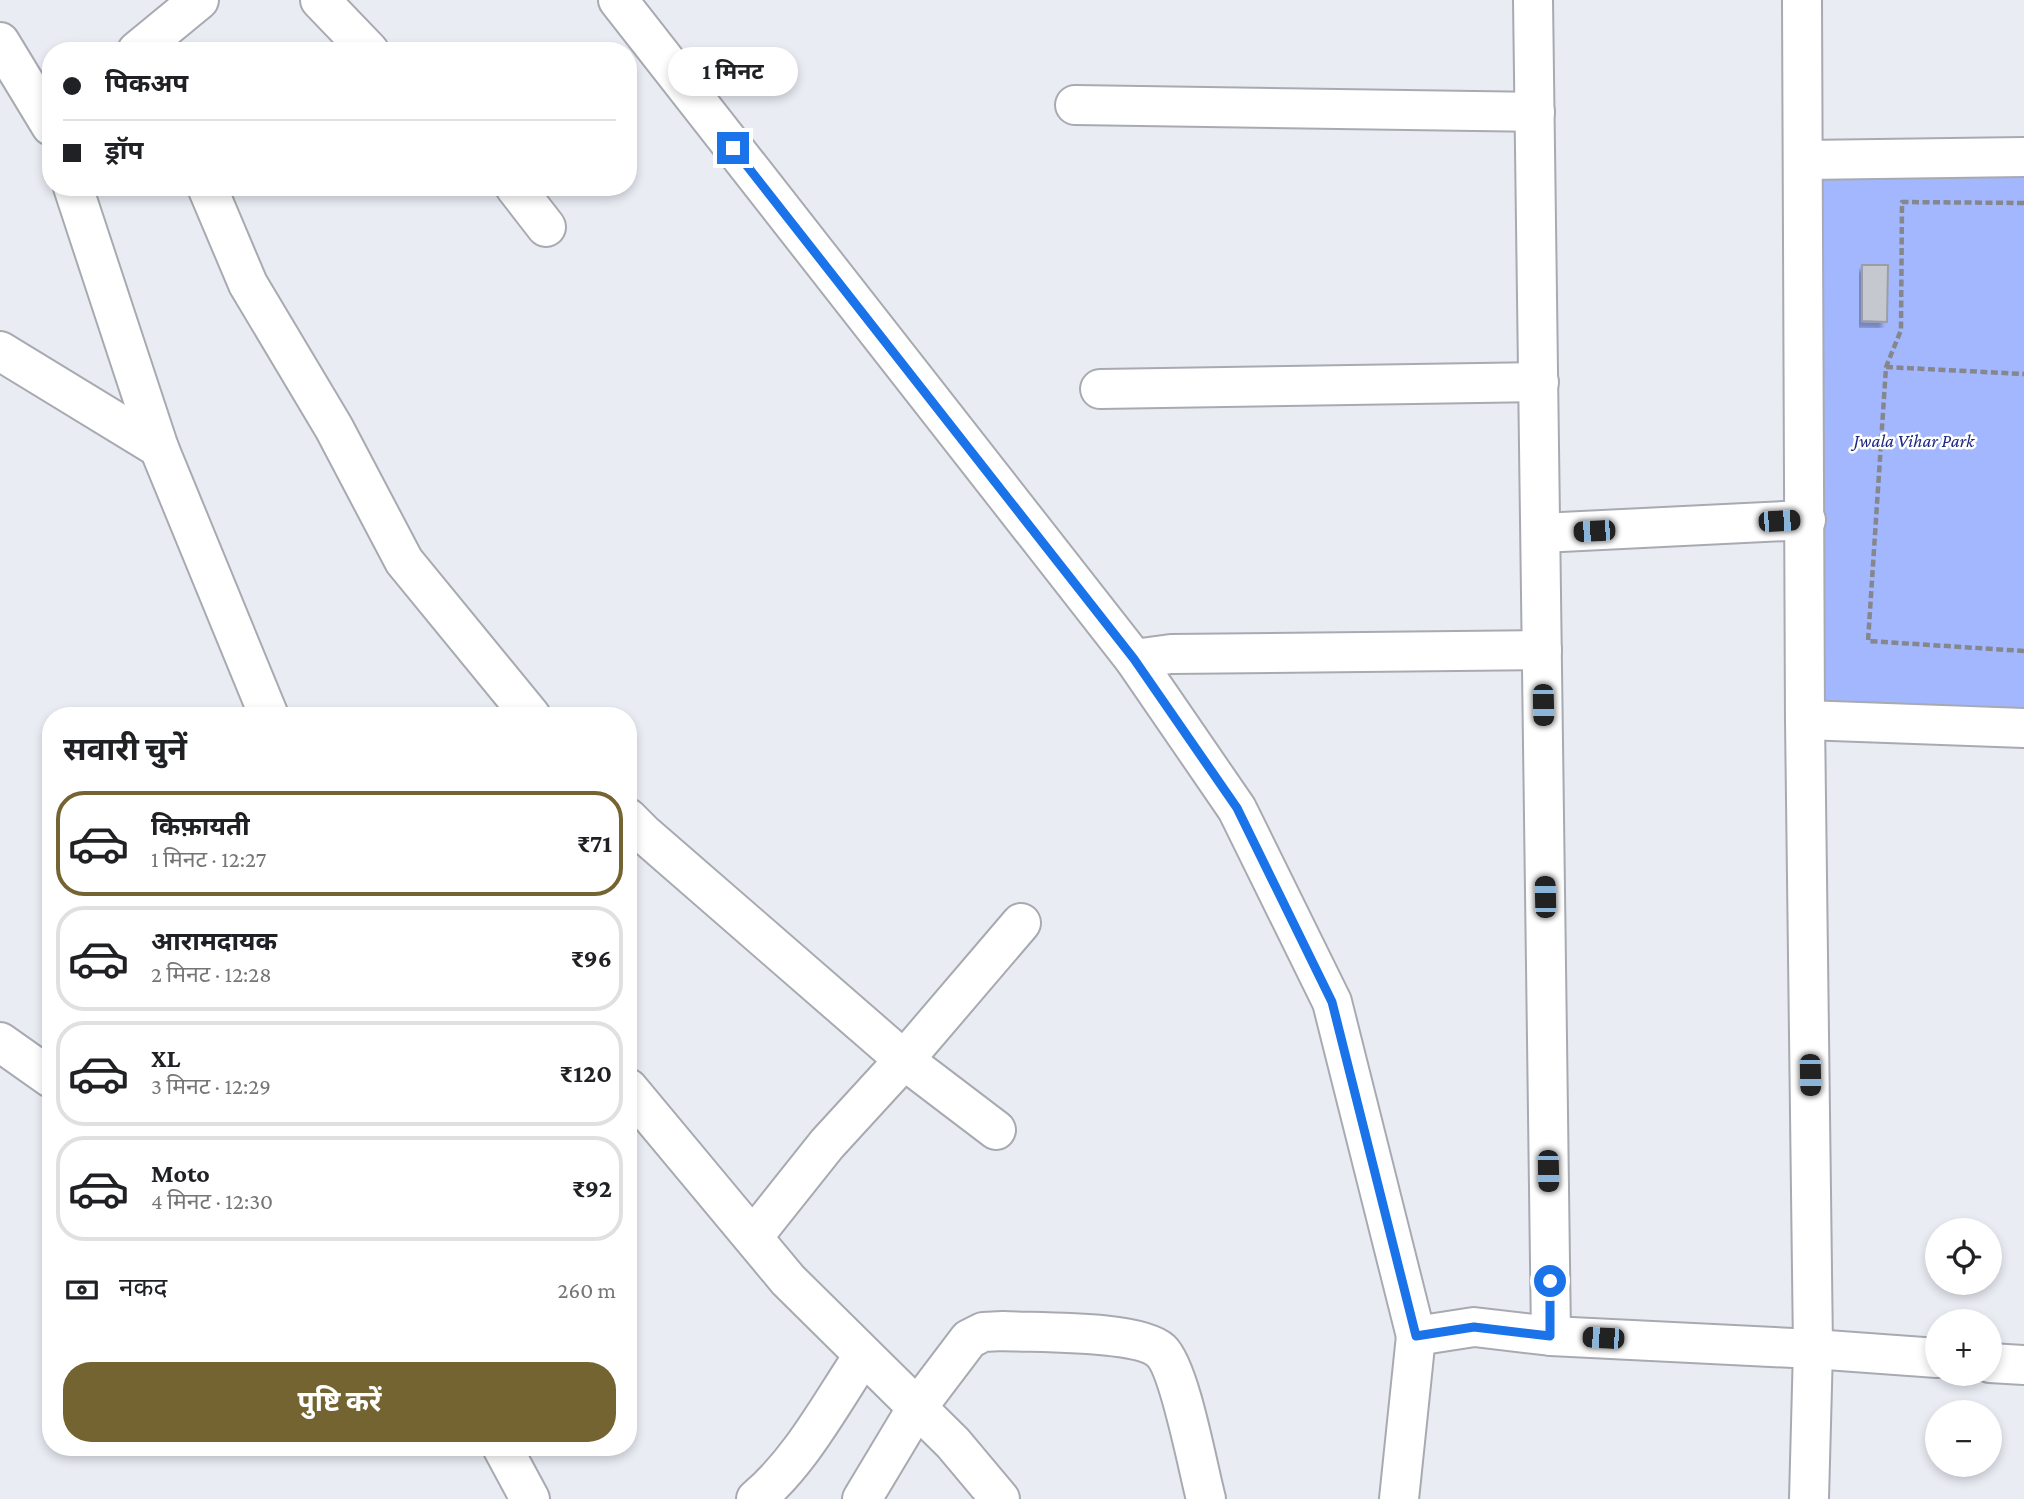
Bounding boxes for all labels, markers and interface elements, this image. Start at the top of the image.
callout: 1 मिनट [668,46,798,96]
text: 1 मिनट [702,58,764,84]
text: पिकअप [105,69,188,98]
route end [717,132,749,164]
text: ड्रॉप [105,136,143,165]
park label: Jwala Vihar Park [1851,430,1975,451]
car [1758,509,1801,533]
car [1573,519,1616,543]
car [1533,684,1554,726]
text: सवारी चुनें [63,731,187,767]
icon: car [67,812,130,875]
text: किफ़ायती [151,812,250,841]
text: ₹71 [577,829,612,858]
text: 1 मिनट · 12:27 [151,846,266,872]
car [1535,876,1556,918]
icon: car [67,927,130,990]
text: आरामदायक [151,927,277,956]
text: ₹96 [571,944,612,973]
text: 2 मिनट · 12:28 [151,961,272,987]
icon: car [67,1042,130,1105]
text: XL [151,1044,180,1073]
car [1800,1054,1821,1096]
text: ₹120 [560,1059,612,1088]
text: 3 मिनट · 12:29 [151,1073,271,1099]
car [1538,1150,1559,1192]
icon: car [67,1157,130,1220]
text: Moto [151,1159,210,1188]
text: ₹92 [572,1174,612,1203]
text: 4 मिनट · 12:30 [151,1188,273,1214]
map controls [1925,1218,2002,1477]
button: locate [1925,1218,2002,1295]
route start [1534,1265,1566,1297]
icon: cash [63,1271,101,1309]
text: नकद [119,1273,167,1302]
text: 260 m [558,1277,616,1303]
button: + [1925,1309,2002,1386]
car [1582,1326,1625,1350]
button: पुष्टि करें [63,1362,616,1442]
button: − [1925,1400,2002,1477]

